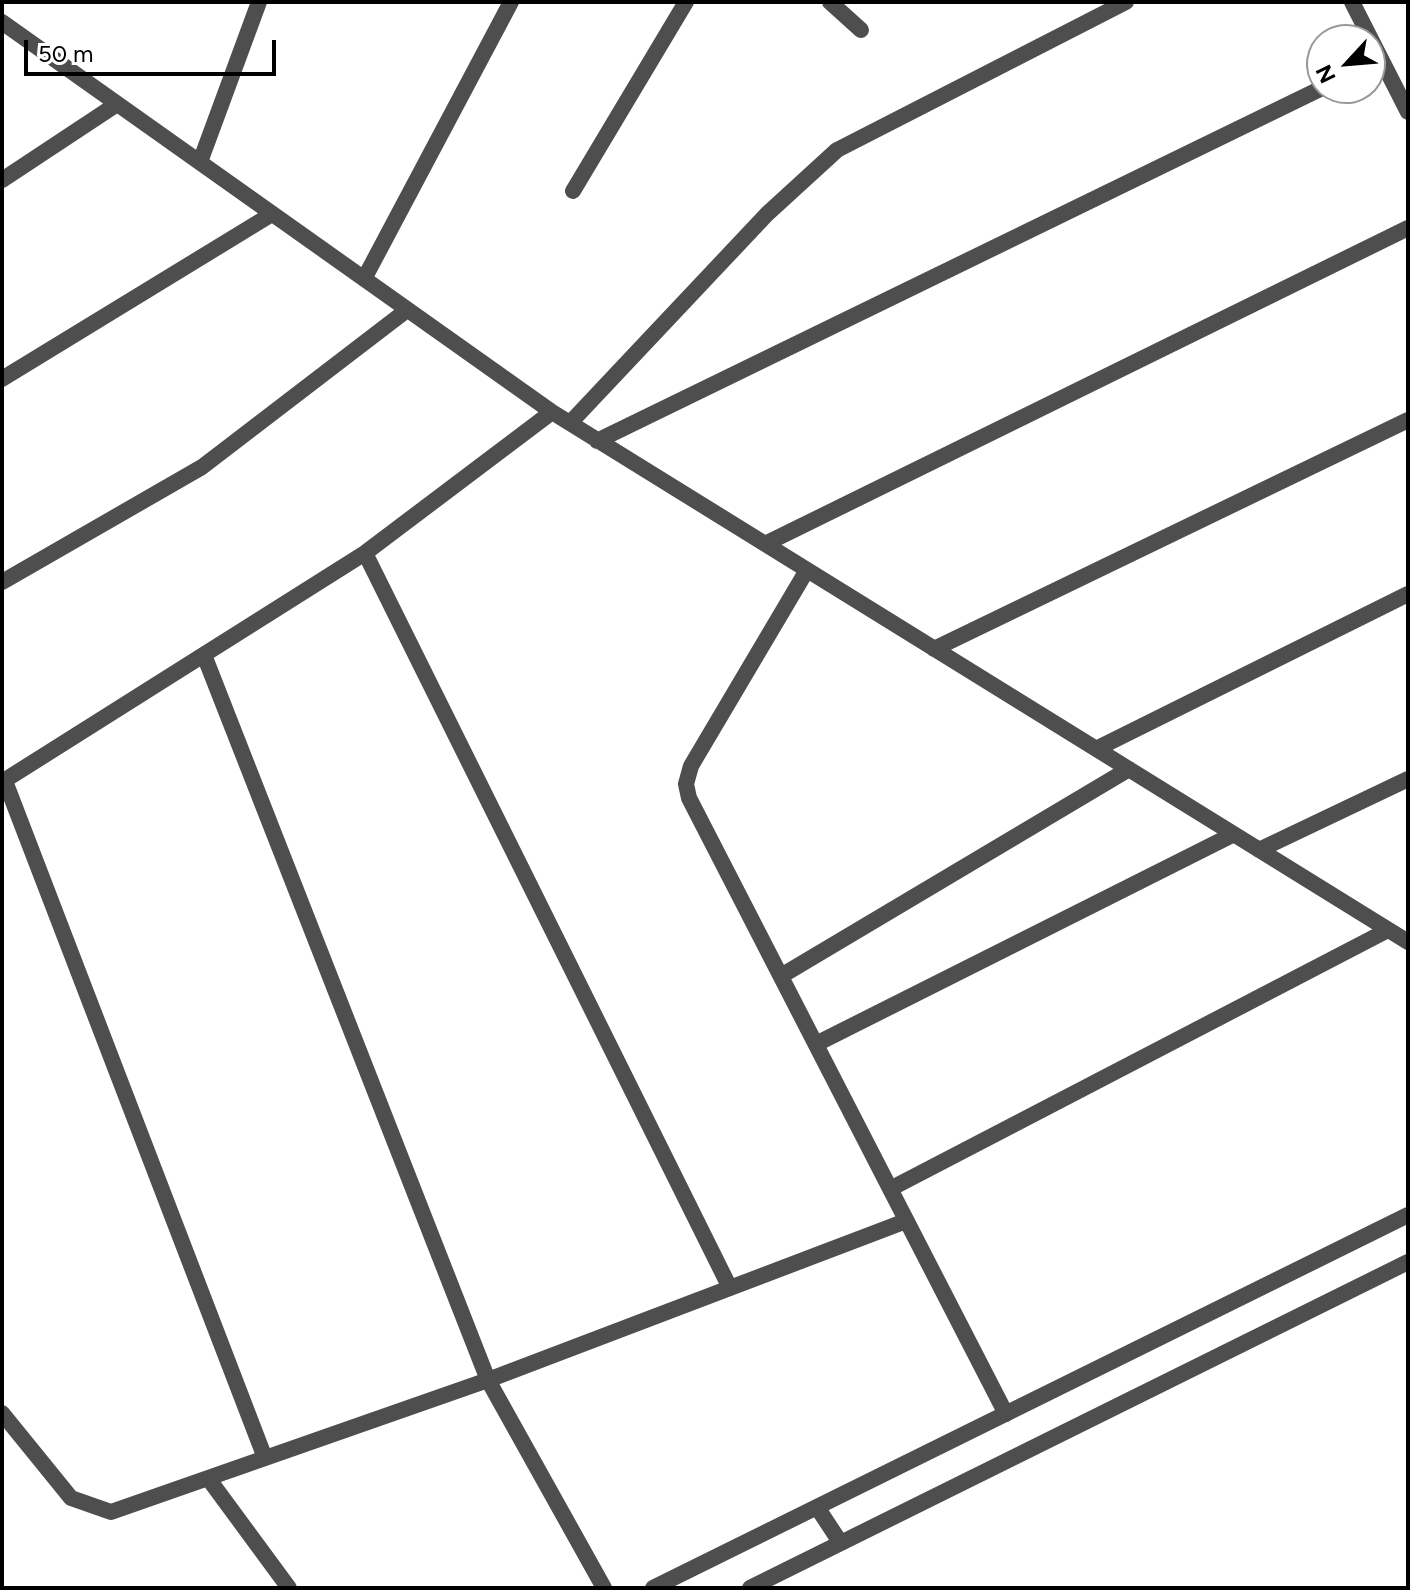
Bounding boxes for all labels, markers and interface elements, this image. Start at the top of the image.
scale bar [28,24,280,74]
north arrow [1306,24,1386,104]
text: 50 m [38,39,94,68]
text: N [1310,60,1342,87]

